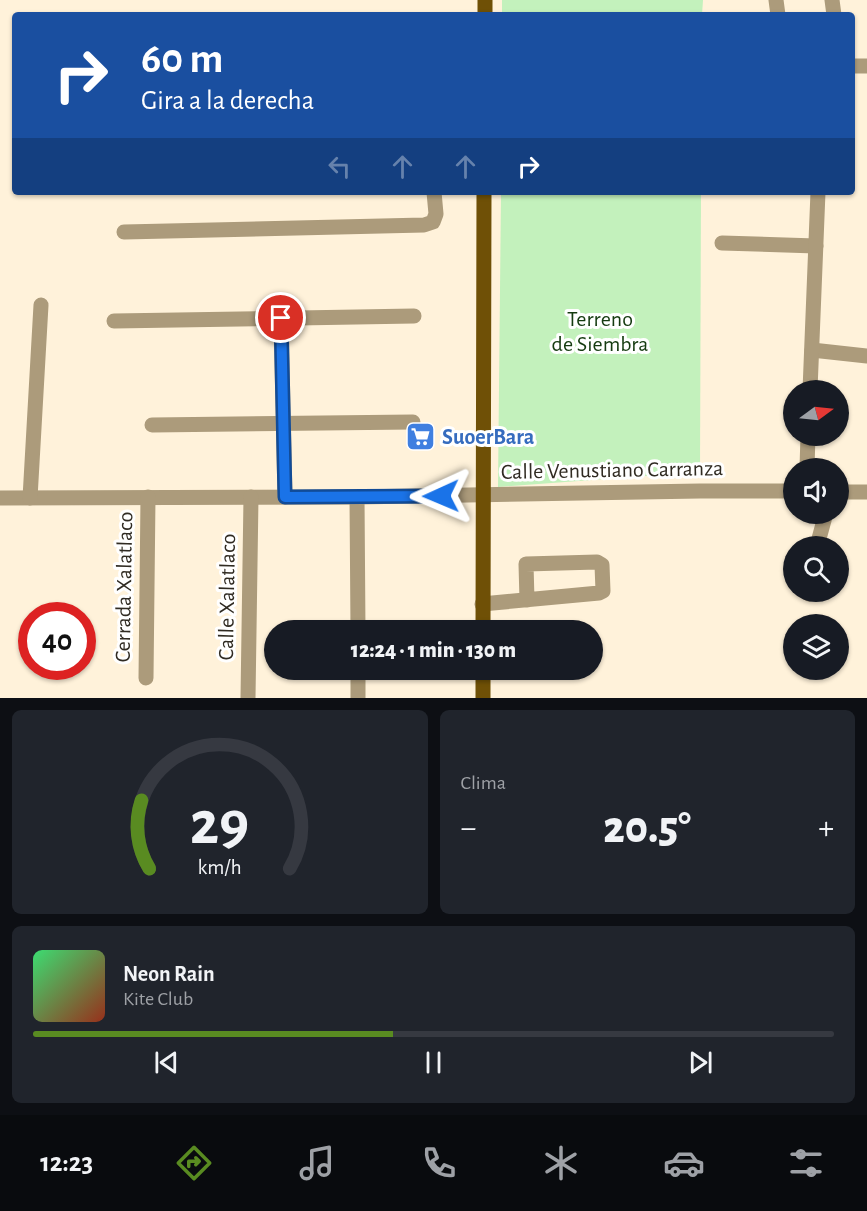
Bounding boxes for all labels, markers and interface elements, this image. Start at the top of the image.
icon: right [42,36,120,114]
text: 60 m [141,38,223,80]
text: Gira a la derecha [141,87,314,114]
icon: left [323,150,356,183]
icon: ahead [386,150,419,183]
icon: ahead [449,150,482,183]
icon: right [512,150,545,183]
pin [255,292,306,343]
icon: arrive [264,301,297,334]
park label: Terreno de Siembra [552,308,648,355]
north arrow [783,380,849,446]
map controls [783,380,849,680]
supermarket icon: SuoerBara [405,421,437,453]
place label: SuoerBara [442,426,535,448]
street label: Calle Venustiano Carranza [501,457,723,483]
button: sound [783,458,849,524]
position arrow [409,464,473,528]
street label: Cerrada Xalatlaco [112,511,136,663]
street label: Calle Xalatlaco [215,533,239,661]
button: search [783,536,849,602]
speed limit sign: 40 [18,602,96,680]
button: layers [783,614,849,680]
text: 12:24 · 1 min · 130 m [351,639,516,661]
text: Clima [461,773,506,793]
text: 29 [190,793,250,855]
text: 20.5° [603,806,691,851]
text: − [461,812,476,845]
text: + [818,812,834,845]
text: km/h [198,857,242,878]
text: Neon Rain [123,963,215,985]
text: Kite Club [123,989,193,1009]
icon: previous [150,1046,183,1079]
icon: pause [417,1046,450,1079]
icon: next [684,1046,717,1079]
icon: directions [173,1142,215,1184]
icon: music [296,1142,338,1184]
icon: phone [418,1142,460,1184]
icon: climate [540,1142,582,1184]
icon: car [663,1142,705,1184]
icon: filters [785,1142,827,1184]
text: 12:23 [40,1149,93,1176]

